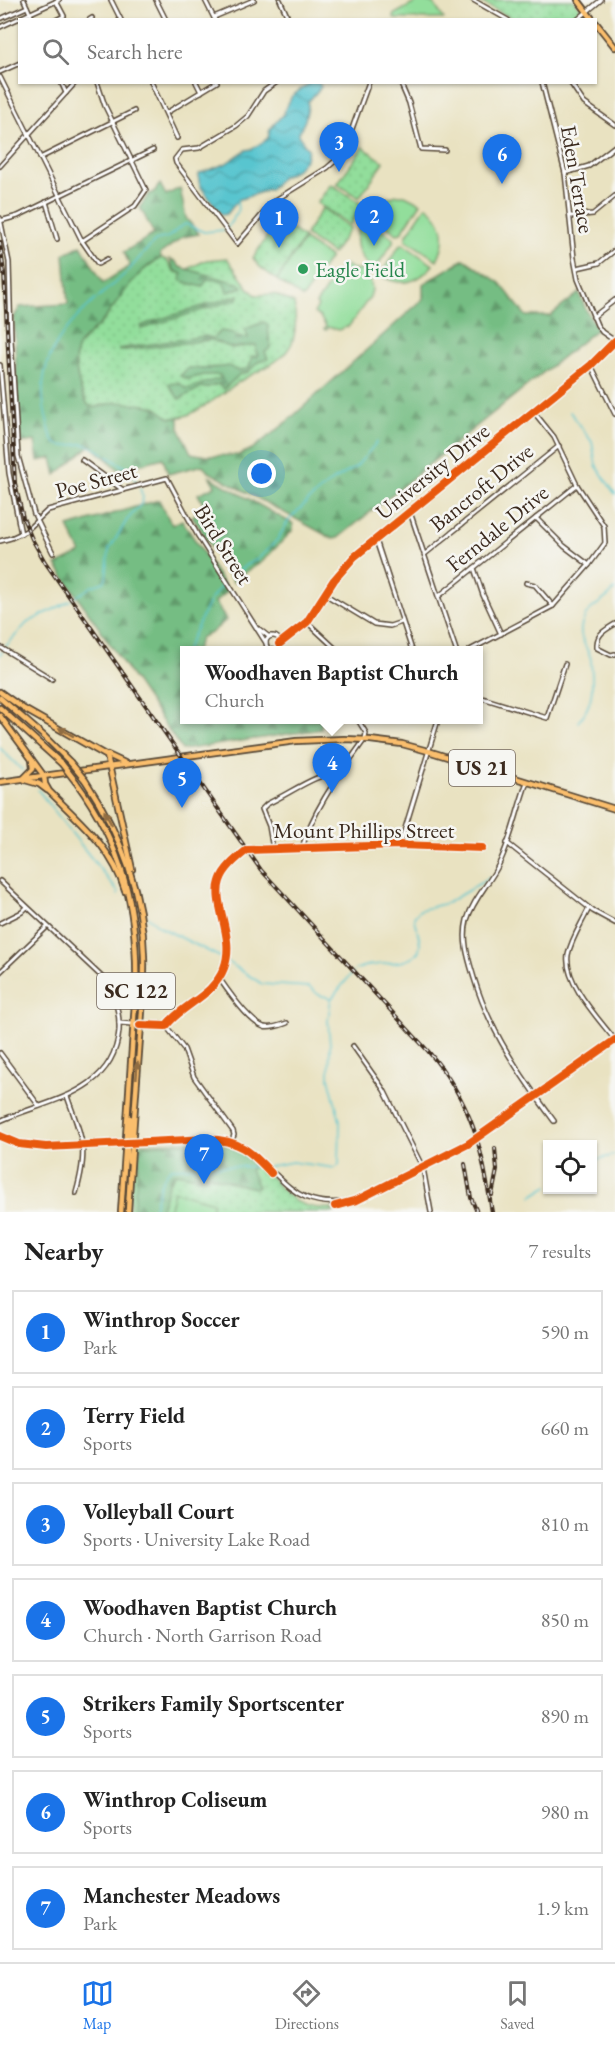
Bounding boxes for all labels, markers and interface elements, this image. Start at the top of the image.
search box [18,18,597,84]
icon: search [39,35,72,68]
text: Search here [87,37,182,66]
pin: 3 [320,122,358,172]
street label: Eden Terrace [554,123,601,236]
pin: 6 [482,134,522,184]
pin: 2 [354,196,394,246]
pin: 1 [260,198,298,248]
place label: Eagle Field [315,255,406,284]
marker: Eagle Field [296,262,310,276]
street label: University Drive [369,416,496,526]
street label: Bancroft Drive [423,436,540,538]
street label: Poe Street [52,456,140,505]
your location [247,459,276,488]
street label: Ferndale Drive [440,478,555,578]
street label: Bird Street [188,499,260,590]
popup [180,646,483,724]
text: Woodhaven Baptist Church [204,658,459,687]
text: Church [204,687,265,713]
one-way arrow [57,727,74,737]
pin: 4 [312,744,352,793]
road number: US 21 [449,750,515,786]
pin: 5 [162,758,201,808]
one-way arrow [103,809,113,826]
street label: Mount Phillips Street [274,816,455,845]
road number: SC 122 [97,973,175,1009]
one-way arrow [133,1060,142,1079]
pin: 7 [184,1134,224,1184]
map controls [543,1140,597,1194]
button: locate [543,1140,597,1194]
text: Nearby [24,1234,104,1268]
text: 7 results [528,1238,591,1264]
text: Winthrop Soccer [83,1305,240,1334]
text: 1 [40,1319,51,1345]
text: 590 m [541,1319,589,1345]
text: Park [83,1334,117,1360]
text: Terry Field [83,1401,185,1430]
text: 2 [40,1415,51,1441]
text: 660 m [541,1415,589,1441]
text: Sports [83,1430,132,1456]
text: Volleyball Court [83,1497,234,1526]
text: 3 [40,1511,51,1537]
text: 810 m [541,1511,589,1537]
text: Sports · University Lake Road [83,1526,310,1552]
text: Woodhaven Baptist Church [83,1593,337,1622]
text: 4 [40,1607,51,1633]
text: 850 m [541,1607,589,1633]
text: Church · North Garrison Road [83,1622,322,1648]
text: Strikers Family Sportscenter [83,1689,344,1718]
text: 5 [40,1703,51,1729]
text: 890 m [541,1703,589,1729]
text: Sports [83,1718,132,1744]
text: Winthrop Coliseum [83,1785,267,1814]
text: 6 [40,1799,51,1825]
text: 980 m [541,1799,589,1825]
text: Sports [83,1814,132,1840]
text: Manchester Meadows [83,1881,280,1910]
text: 7 [40,1895,51,1921]
text: 1.9 km [536,1895,589,1921]
text: Park [83,1910,117,1936]
tab: Map [81,1977,114,2034]
tab: Directions [275,1977,339,2034]
tab: Saved [500,1977,534,2034]

